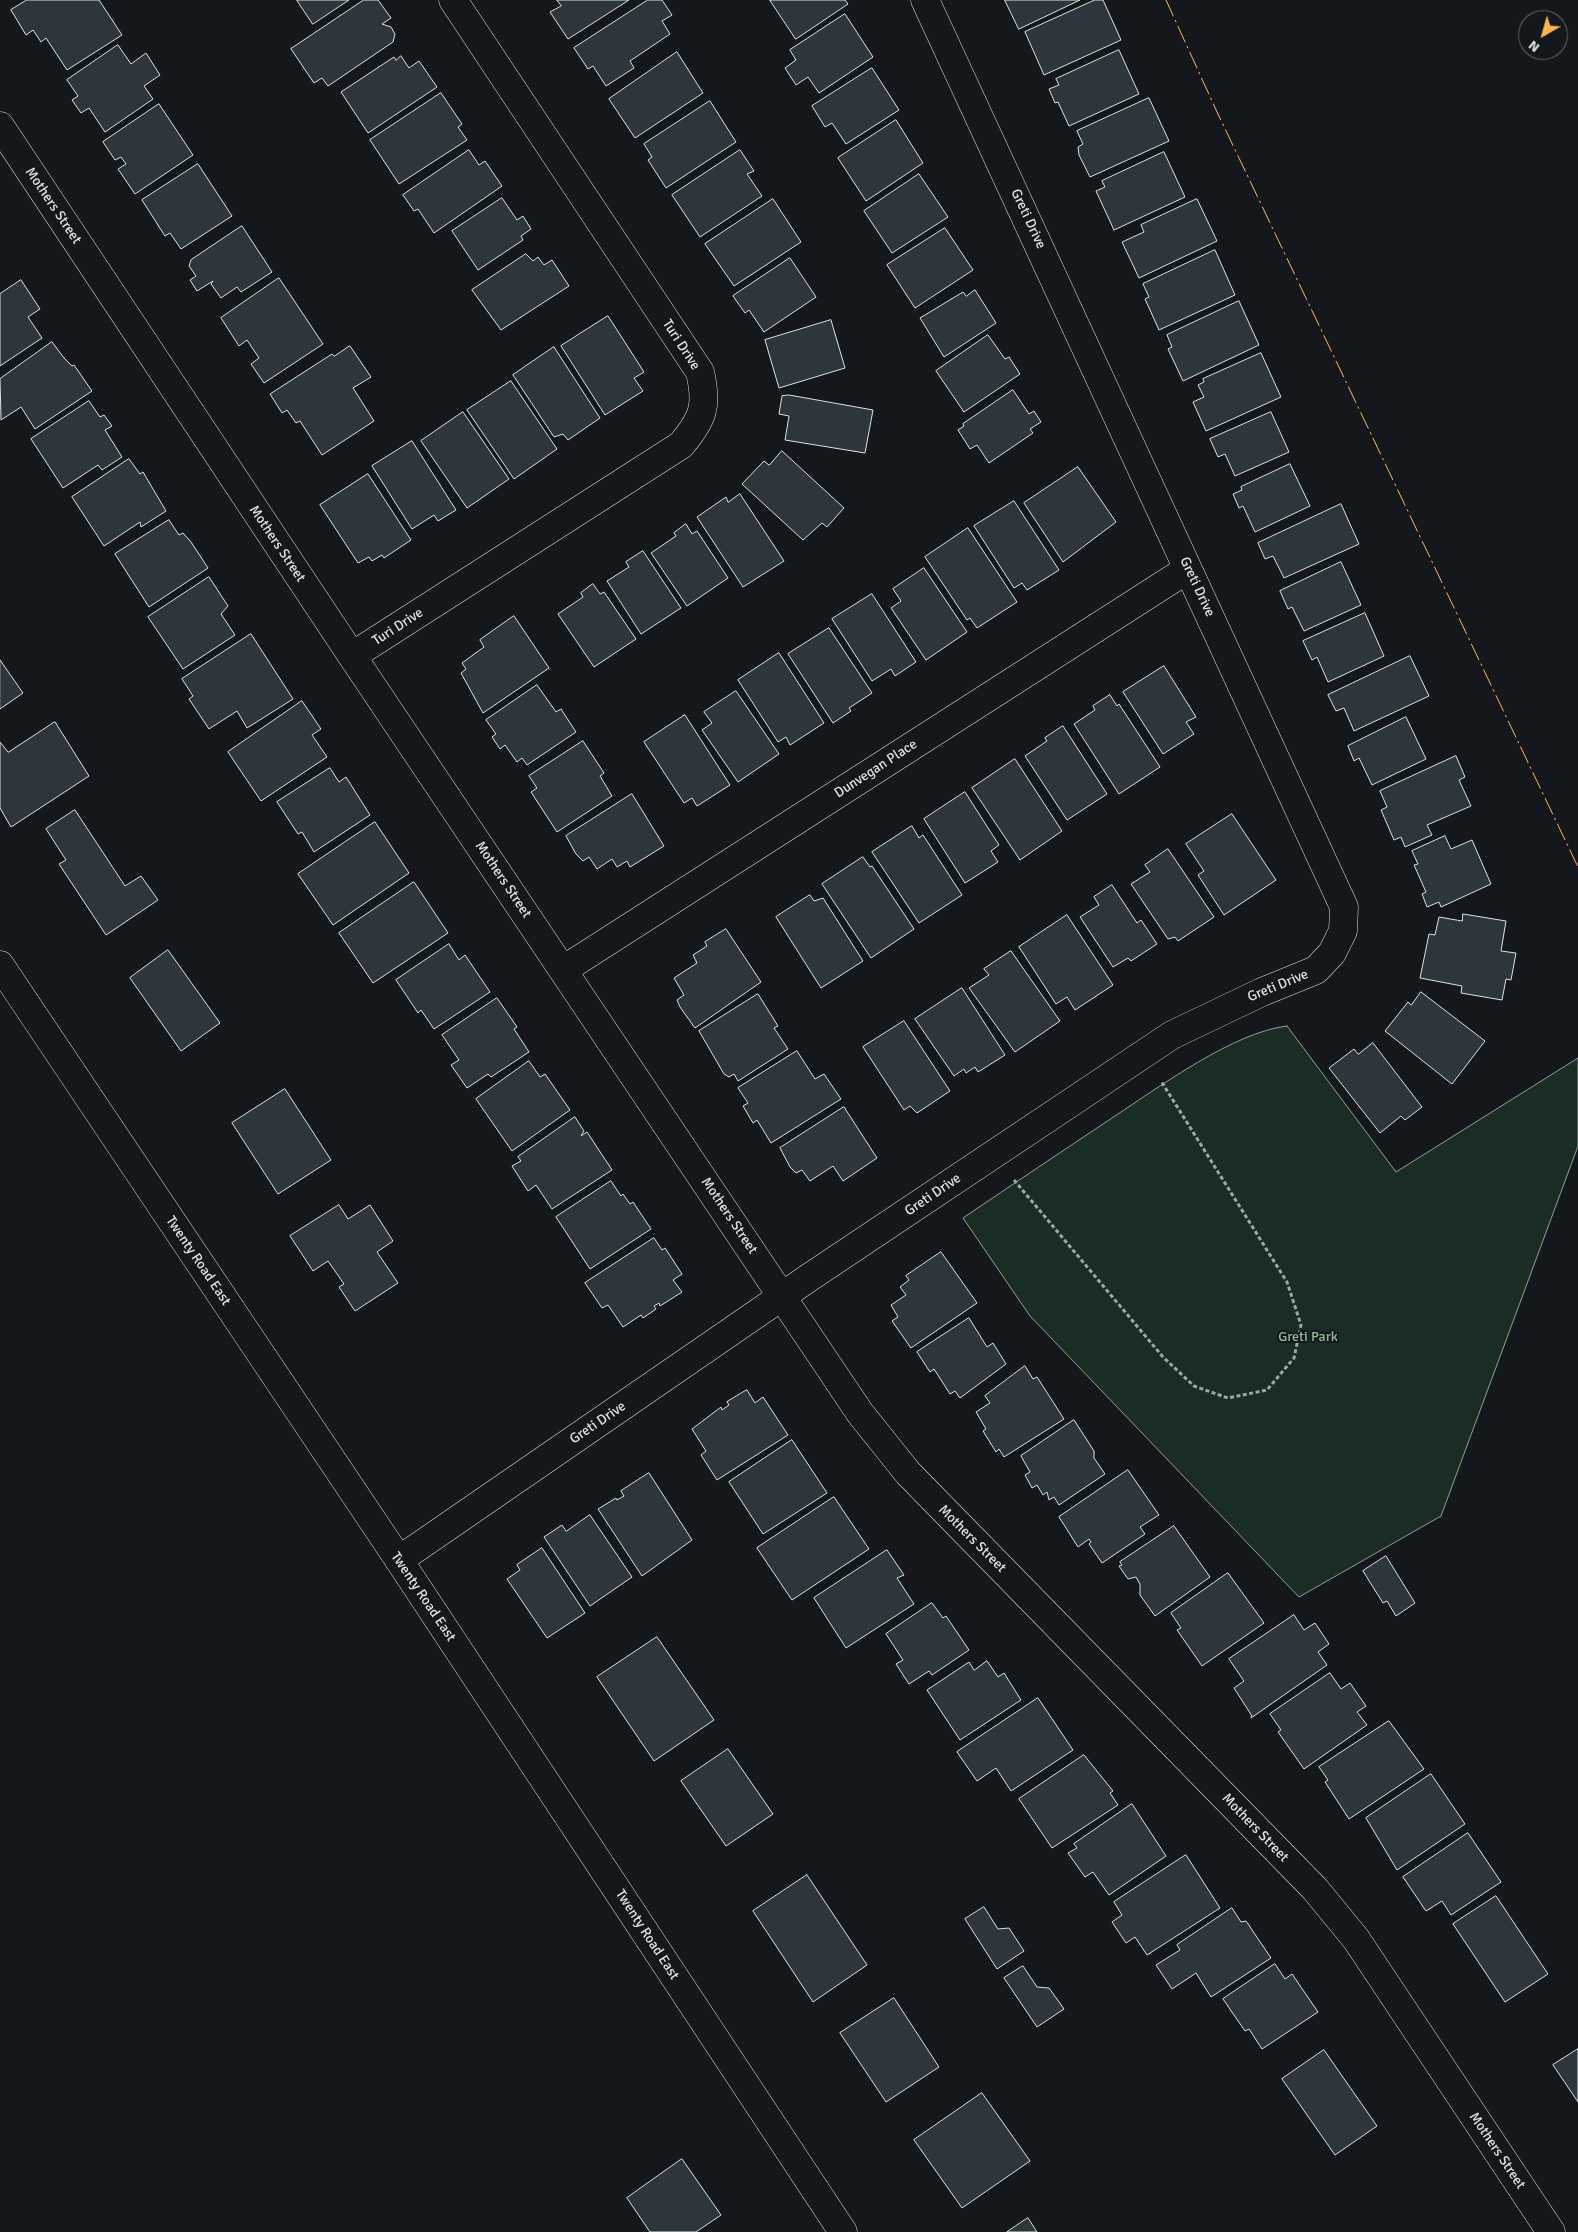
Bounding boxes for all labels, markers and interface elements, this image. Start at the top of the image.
north arrow [1518,10,1568,60]
text: N [1525,37,1543,56]
street label: Mothers Street [21,164,85,248]
street label: Greti Drive [1007,186,1049,252]
street label: Turi Drive [658,317,704,373]
street label: Mothers Street [245,502,309,586]
street label: Greti Drive [1176,554,1218,620]
street label: Turi Drive [370,604,426,650]
street label: Dunvegan Place [831,736,921,802]
street label: Mothers Street [471,838,535,922]
street label: Greti Drive [1245,966,1311,1006]
street label: Greti Drive [902,1170,964,1220]
street label: Mothers Street [697,1174,761,1258]
street label: Twenty Road East [162,1213,234,1309]
park label: Greti Park [1278,1329,1338,1345]
street label: Greti Drive [567,1398,629,1448]
street label: Mothers Street [935,1502,1009,1576]
street label: Twenty Road East [387,1549,459,1645]
street label: Mothers Street [1218,1790,1292,1866]
street label: Twenty Road East [612,1887,682,1983]
street label: Mothers Street [1465,2109,1529,2193]

